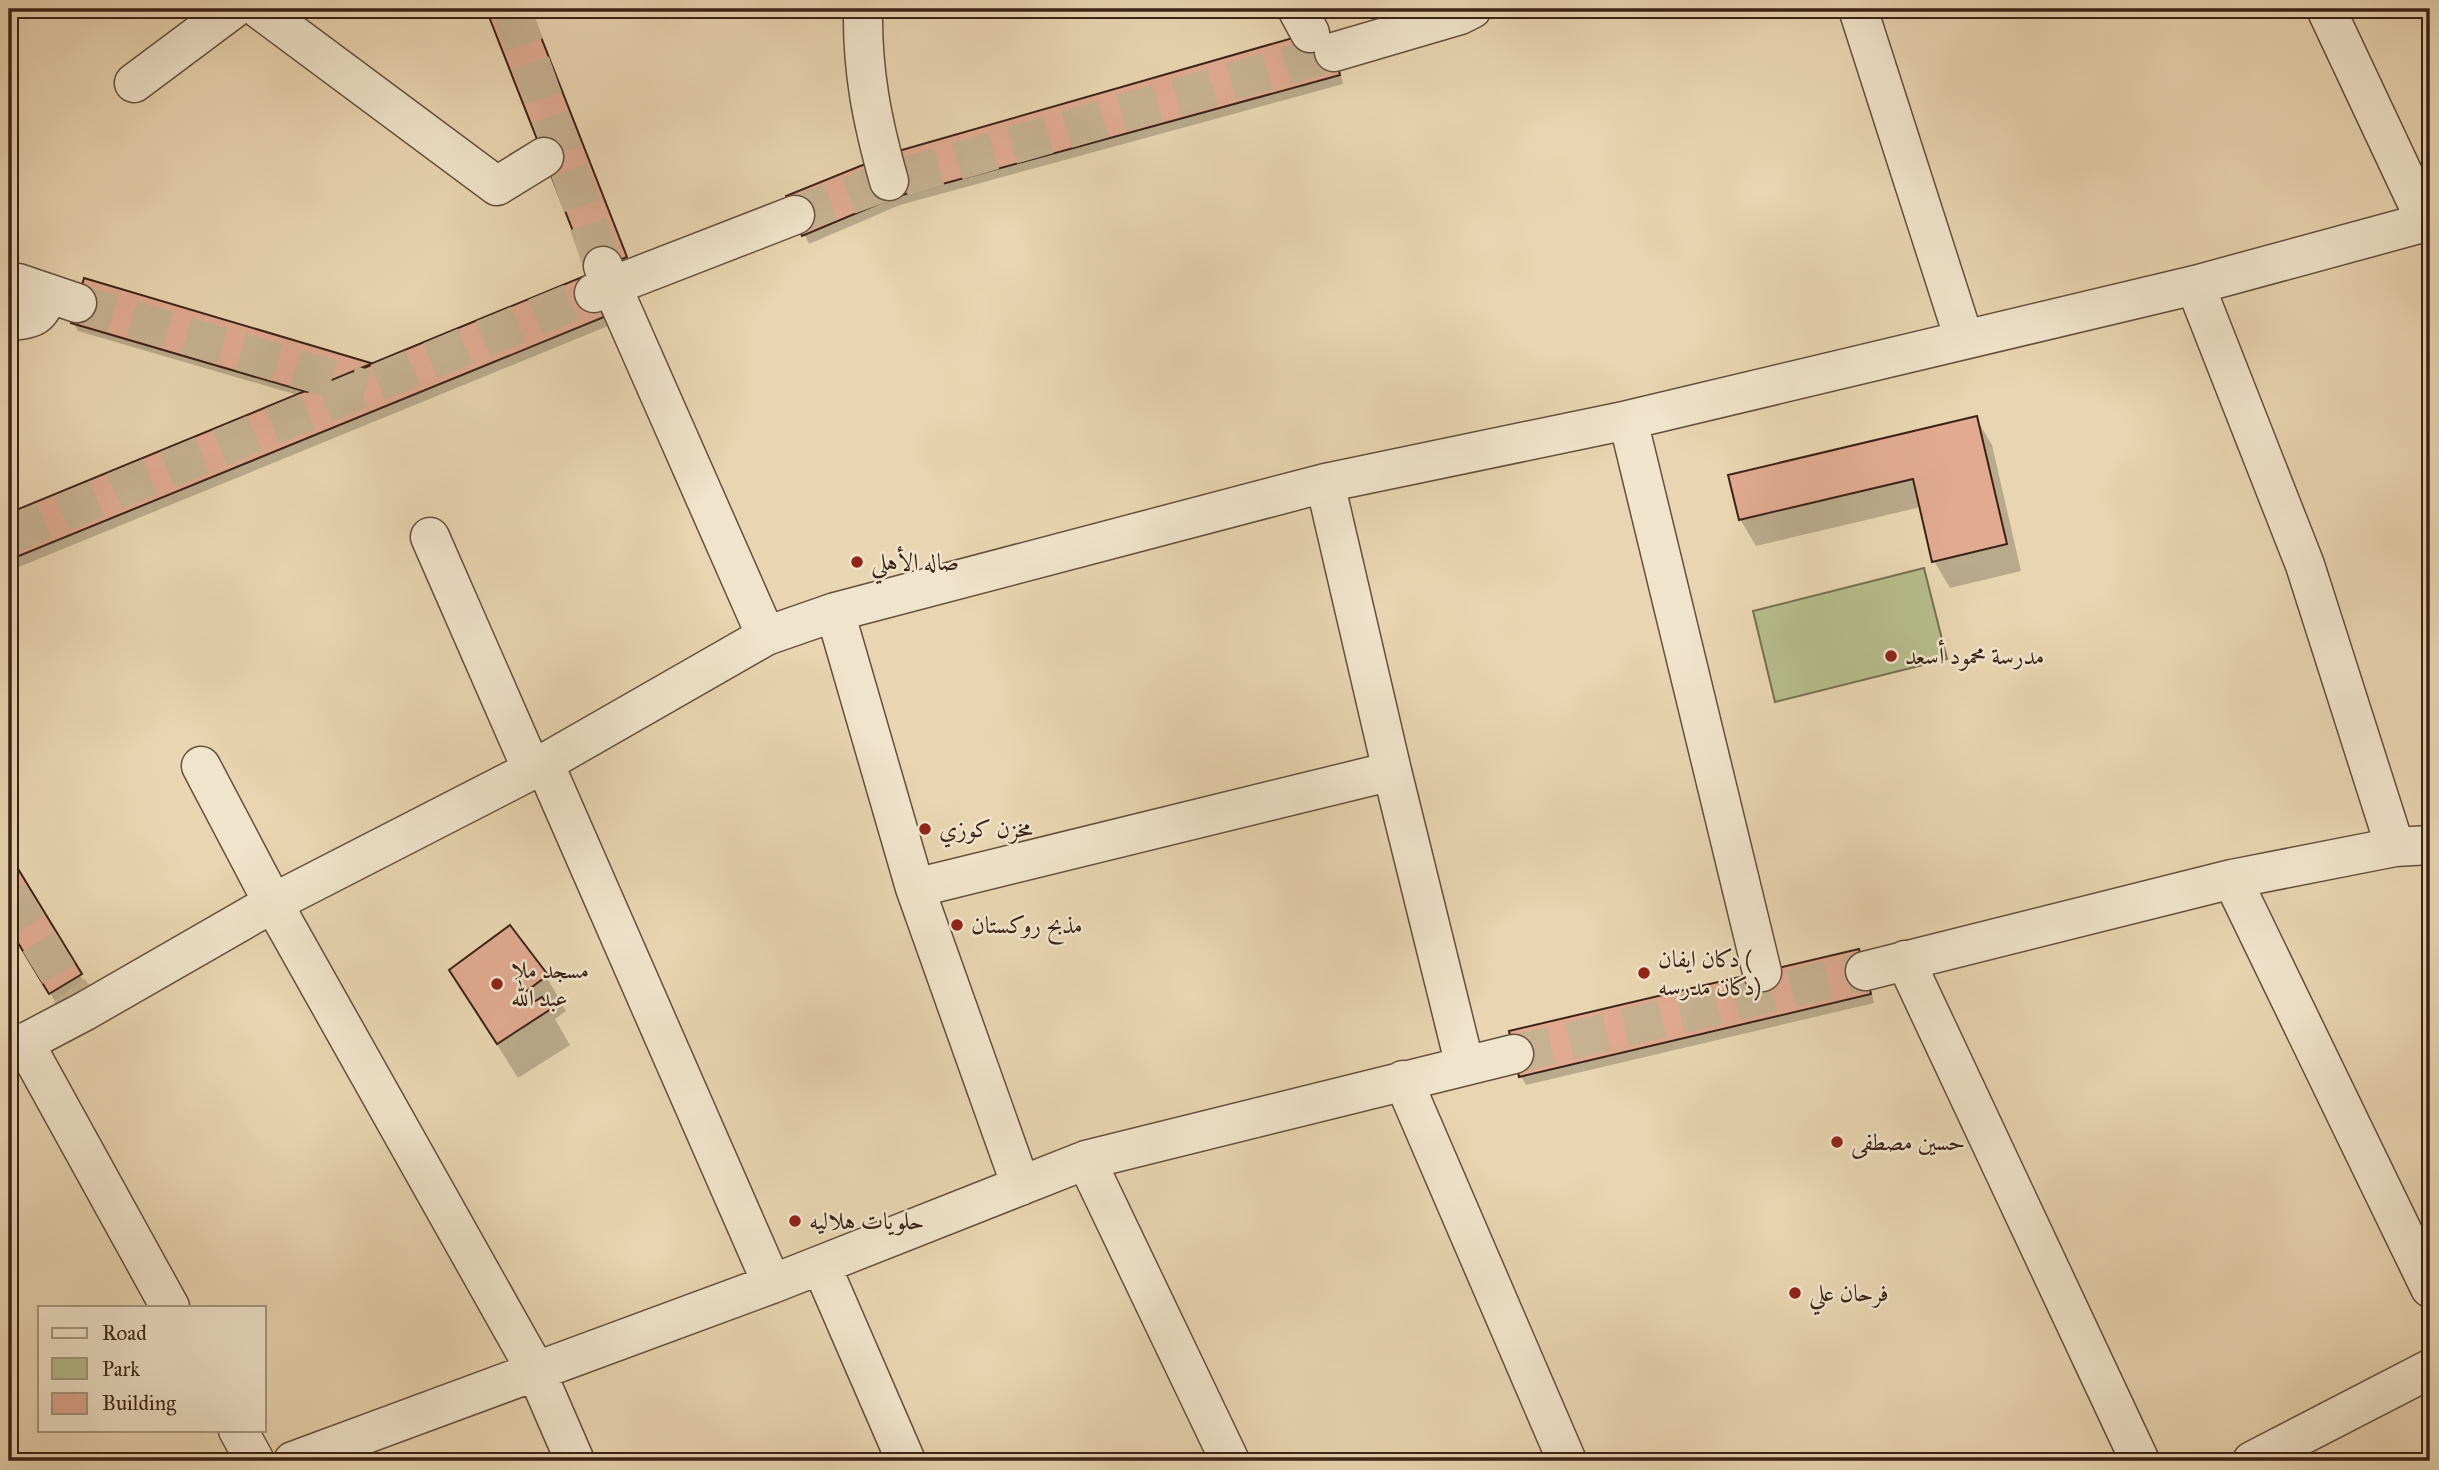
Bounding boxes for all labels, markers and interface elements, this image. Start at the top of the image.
place label: صاله الأهلي [871,546,959,585]
marker: صاله الأهلي [849,554,865,570]
place label: مدرسة محمود أسعد [1905,639,2044,671]
marker: مدرسة محمود أسعد [1883,648,1899,664]
place label: مخزن كوزي [939,814,1033,848]
marker: مخزن كوزي [917,821,933,837]
place label: مذبح روكستان [971,910,1083,945]
marker: مذبح روكستان [949,917,965,933]
place label: دكان ايفان ( دكان مدرسه) [1658,944,1761,1002]
place label: مسجد ملا عبد الله [511,955,589,1013]
marker: دكان ايفان ( دكان مدرسه) [1636,965,1652,981]
marker: مسجد ملا عبد الله [489,976,505,992]
place label: حسين مصطفى [1851,1127,1965,1159]
marker: حسين مصطفى [1829,1134,1845,1150]
place label: حلويات هلاليه [809,1206,924,1236]
marker: حلويات هلاليه [787,1213,803,1229]
place label: فرحان علي [1809,1278,1889,1316]
marker: فرحان علي [1787,1285,1803,1301]
legend [38,1306,266,1432]
text: Road [102,1320,147,1346]
text: Park [102,1356,140,1382]
text: Building [102,1390,176,1416]

